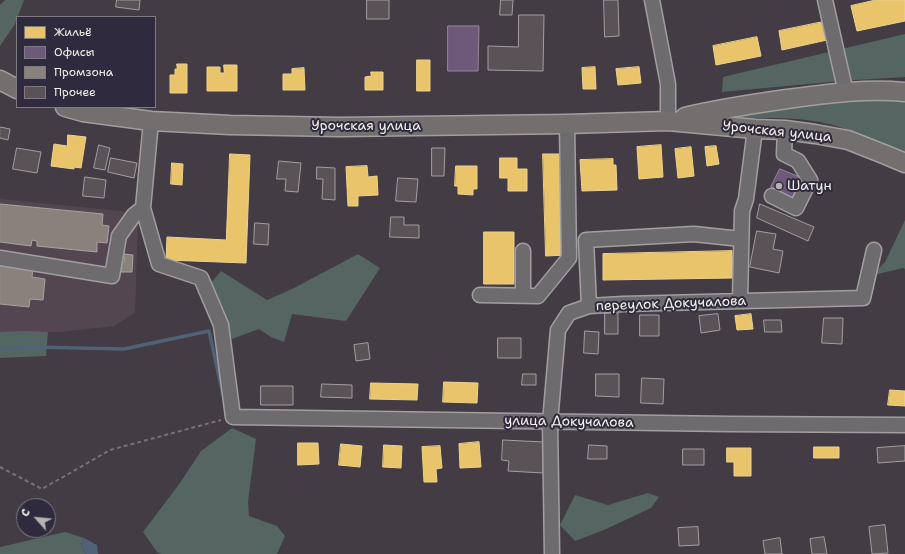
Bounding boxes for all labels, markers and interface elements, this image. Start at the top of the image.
legend [16,16,156,108]
text: Жильё [54,24,92,40]
text: Офисы [54,44,94,60]
text: Промзона [54,64,113,80]
text: Прочее [54,84,96,100]
street label: Урочская улица [311,118,421,134]
street label: Урочская улица [722,118,832,146]
place label: Шатун [787,178,832,194]
marker: Шатун [774,181,784,191]
street label: переулок Докучалова [596,293,746,315]
street label: улица Докучалова [504,412,634,432]
north arrow [16,498,56,538]
text: С [18,506,34,519]

